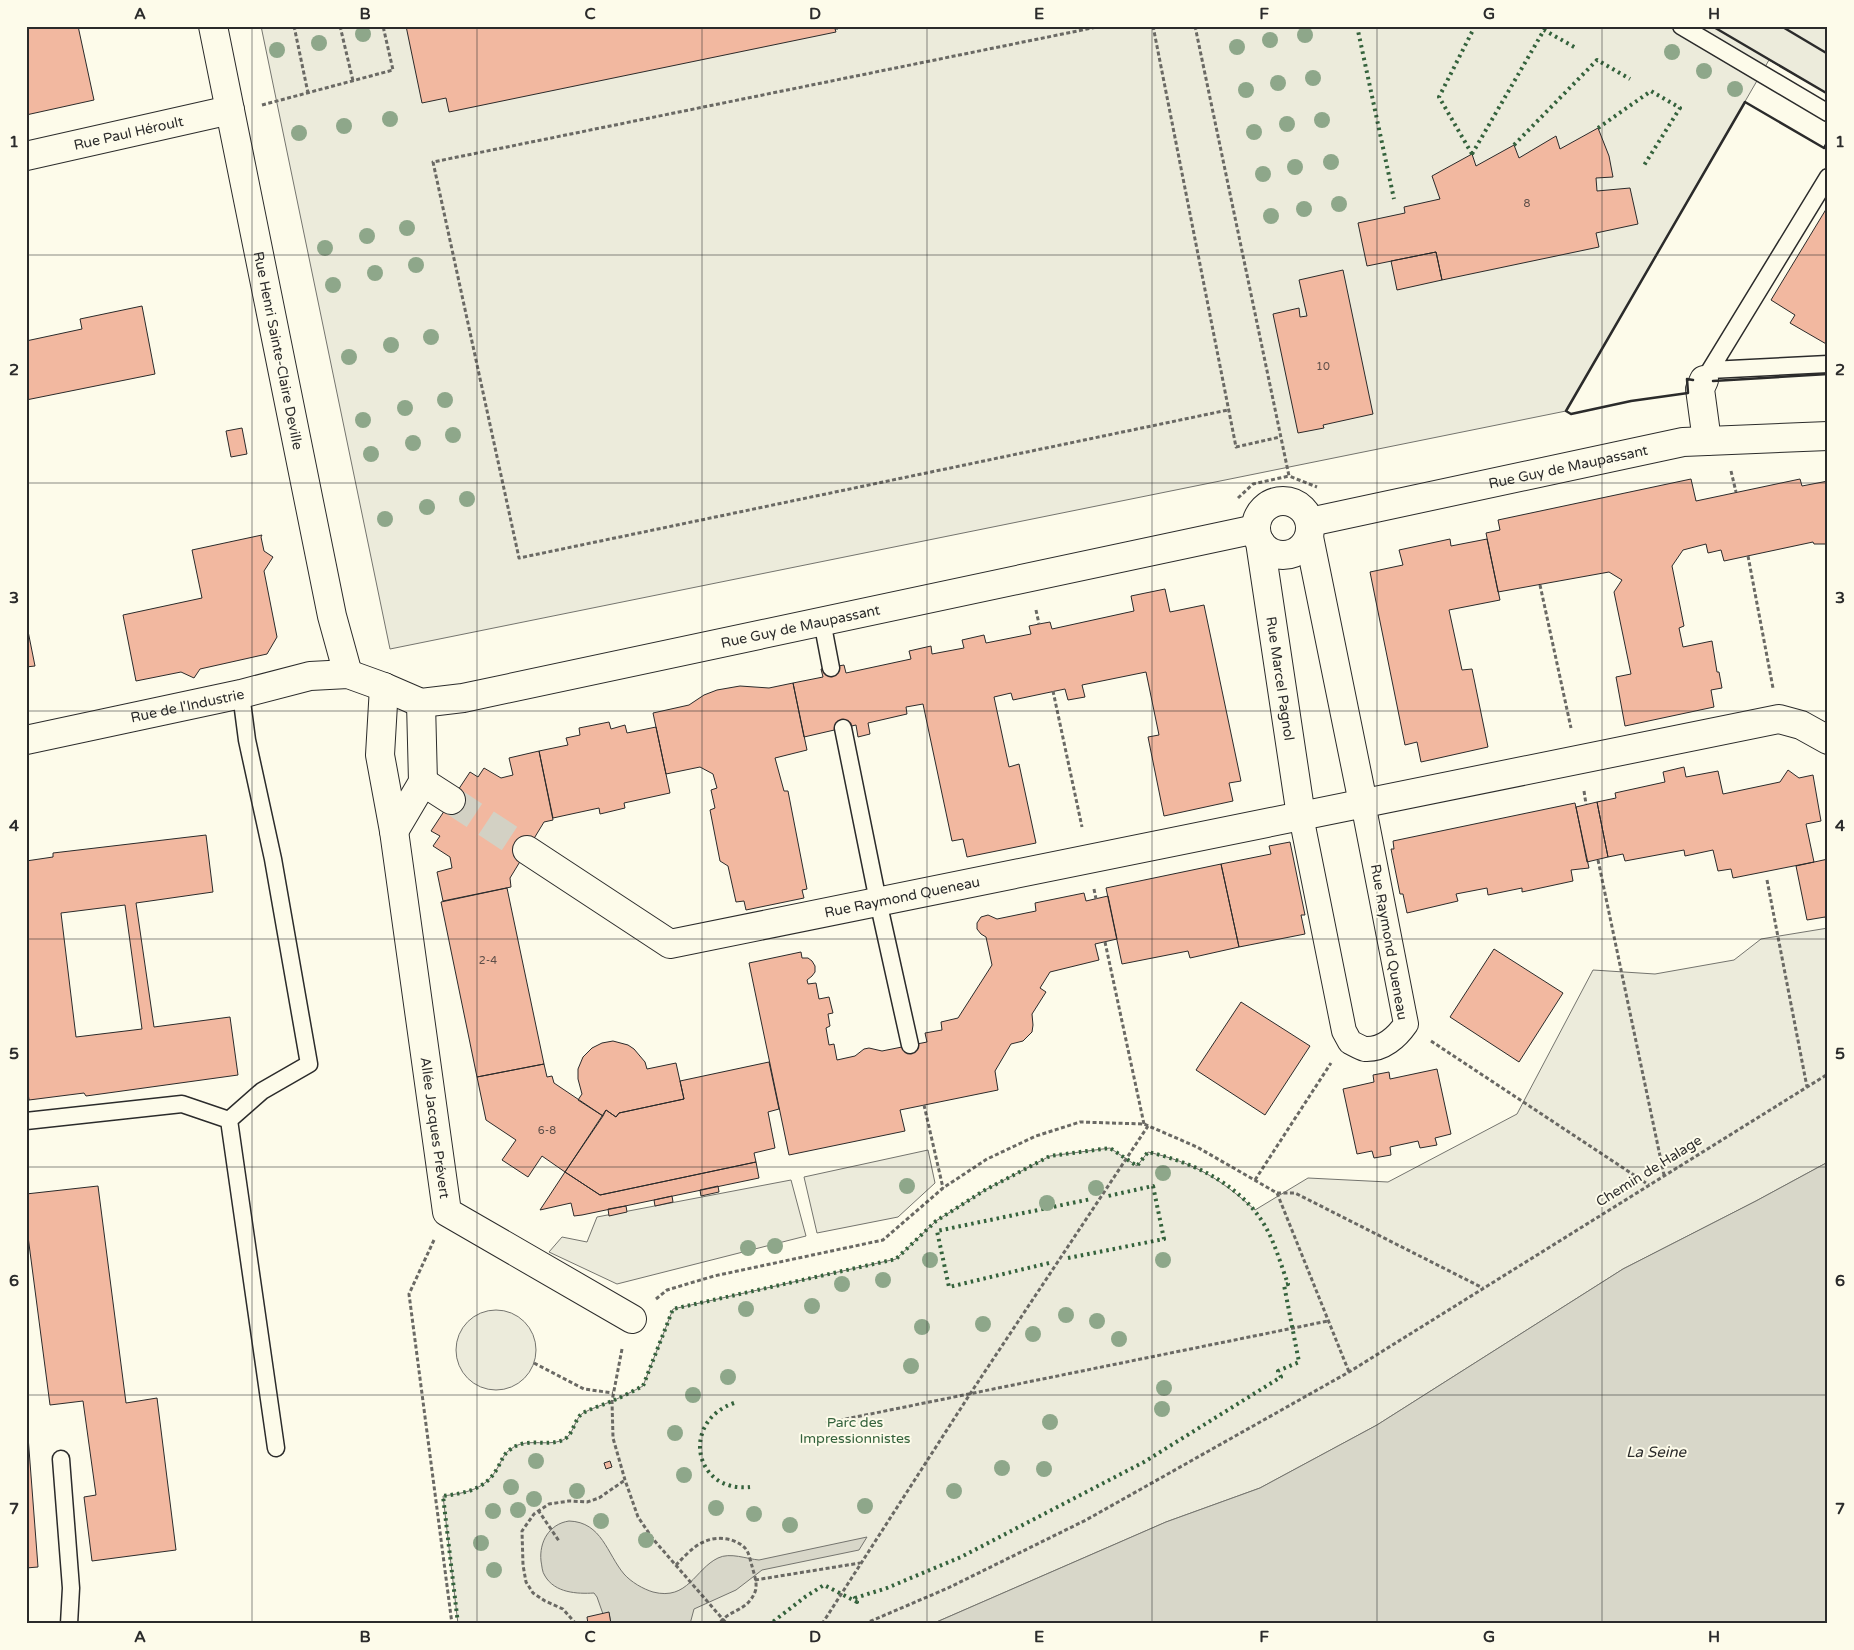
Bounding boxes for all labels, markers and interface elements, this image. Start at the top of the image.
text: A [134,4,146,24]
text: B [359,4,371,24]
text: C [584,4,596,24]
text: D [809,4,821,24]
text: E [1034,4,1044,24]
text: F [1259,4,1269,24]
text: G [1483,4,1495,24]
text: H [1708,4,1720,24]
street label: Rue Paul Héroult [72,112,186,154]
text: 1 [9,132,19,152]
text: 1 [1835,132,1845,152]
house number: 8 [1524,197,1531,210]
street label: Rue Henri Sainte-Claire Deville [250,250,307,451]
text: 2 [9,360,19,380]
house number: 10 [1316,360,1330,373]
text: 2 [1835,360,1845,380]
street label: Rue Guy de Maupassant [1487,441,1650,492]
text: 3 [9,588,19,608]
text: 3 [1835,588,1845,608]
street label: Rue Guy de Maupassant [719,601,882,651]
street label: Rue Marcel Pagnol [1263,615,1298,742]
street label: Rue de l'Industrie [129,685,246,726]
text: 4 [9,816,19,836]
text: 4 [1835,816,1845,836]
street label: Rue Raymond Queneau [1367,863,1411,1021]
street label: Rue Raymond Queneau [823,873,981,921]
house number: 2-4 [479,954,497,967]
text: 5 [9,1044,19,1064]
text: 5 [1835,1044,1845,1064]
street label: Allée Jacques Prévert [417,1056,454,1200]
house number: 6-8 [538,1124,556,1137]
street label: Chemin de Halage [1593,1132,1705,1210]
text: 6 [9,1271,19,1291]
text: 6 [1835,1271,1845,1291]
park label: Parc des Impressionnistes [799,1414,911,1447]
water label: La Seine [1626,1443,1688,1461]
text: 7 [9,1499,19,1519]
text: 7 [1835,1499,1845,1519]
text: A [134,1627,146,1647]
text: B [359,1627,371,1647]
text: C [584,1627,596,1647]
text: D [809,1627,821,1647]
text: E [1034,1627,1044,1647]
text: F [1259,1627,1269,1647]
text: G [1483,1627,1495,1647]
text: H [1708,1627,1720,1647]

